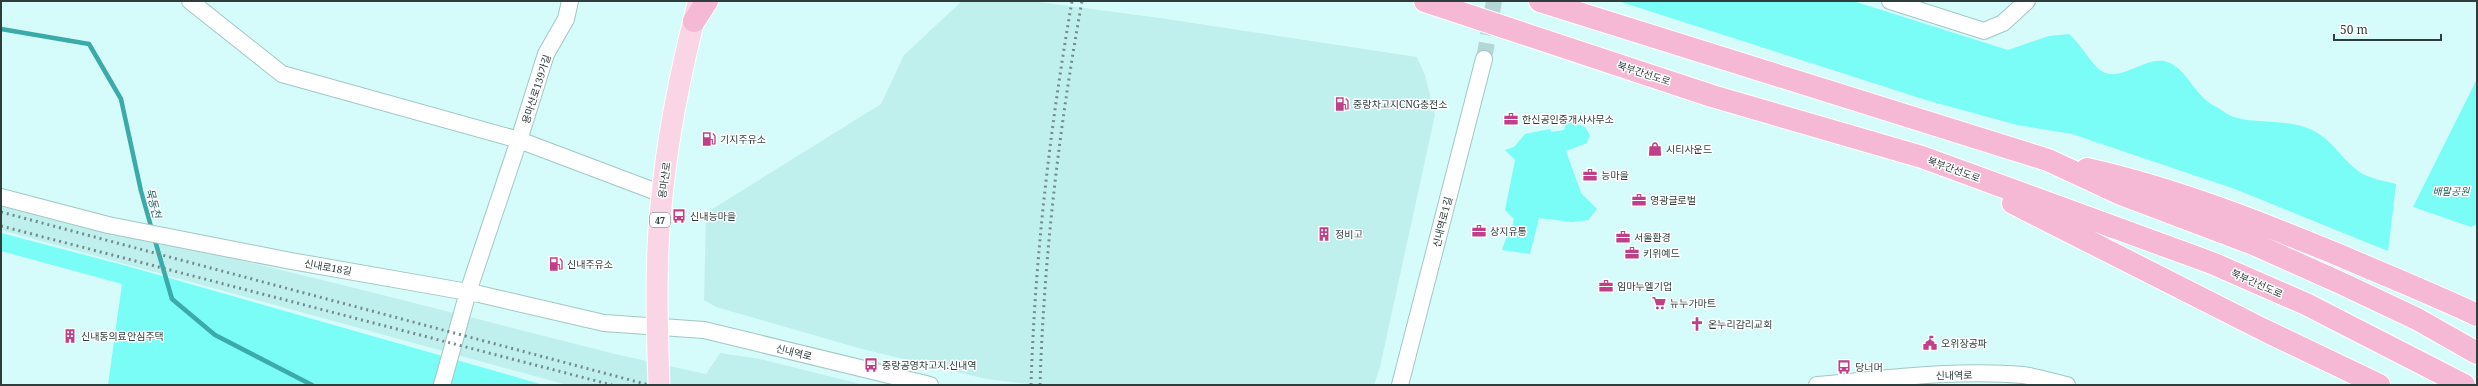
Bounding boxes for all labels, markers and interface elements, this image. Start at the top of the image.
scale bar [2334,16,2441,42]
text: 50 m [2340,21,2368,38]
street label: 용마산로139가길 [518,53,554,125]
street label: 북부간선도로 [1616,58,1672,88]
fuel station icon: 중랑차고지CNG충전소 [1334,96,1350,112]
place label: 중랑차고지CNG충전소 [1353,97,1448,111]
office icon: 한신공인중개사사무소 [1503,111,1519,127]
place label: 한신공인중개사사무소 [1522,112,1614,126]
fuel station icon: 기지주유소 [701,131,717,147]
place label: 기지주유소 [720,132,766,146]
shop icon: 시티사운드 [1647,141,1663,157]
place label: 시티사운드 [1666,142,1712,156]
street label: 북부간선도로 [1926,153,1982,185]
street label: 용마산로 [655,161,673,199]
office icon: 능마을 [1582,167,1598,183]
place label: 능마을 [1601,168,1629,182]
park label: 배말공원 [2433,184,2470,198]
water label: 묵동천 [143,186,166,221]
office icon: 영광글로벌 [1631,192,1647,208]
place label: 영광글로벌 [1650,193,1696,207]
street label: 신내역로1길 [1429,195,1455,249]
bus stop icon: 신내능마을 [671,208,687,224]
place label: 신내능마을 [690,209,736,223]
road number: 47 [650,213,670,227]
office icon: 상지유통 [1471,223,1487,239]
place label: 상지유통 [1490,224,1527,238]
building icon: 정비고 [1316,226,1332,242]
place label: 정비고 [1335,227,1363,241]
office icon: 서울환경 [1615,229,1631,245]
place label: 서울환경 [1634,230,1671,244]
office icon: 키위예드 [1624,245,1640,261]
place label: 키위예드 [1643,246,1680,260]
street label: 신내로18길 [303,256,353,278]
fuel station icon: 신내주유소 [548,256,564,272]
place label: 신내주유소 [567,257,613,271]
street label: 북부간선도로 [2229,265,2285,301]
office icon: 임마누엘기업 [1598,278,1614,294]
place label: 임마누엘기업 [1617,279,1672,293]
supermarket icon: 뉴누가마트 [1651,295,1667,311]
place label: 뉴누가마트 [1670,296,1716,310]
church icon: 온누리감리교회 [1689,316,1705,332]
place label: 온누리감리교회 [1708,317,1772,331]
building icon: 신내동의료안심주택 [62,328,78,344]
place label: 신내동의료안심주택 [81,329,164,343]
public building icon: 오위장공파 [1922,335,1938,351]
place label: 오위장공파 [1941,336,1987,350]
street label: 신내역로 [774,341,814,363]
bus stop icon: 중랑공영차고지.신내역 [863,357,879,373]
place label: 중랑공영차고지.신내역 [882,358,977,372]
bus stop icon: 당너머 [1836,359,1852,375]
place label: 당너머 [1855,360,1883,374]
street label: 신내역로 [1935,368,1973,382]

